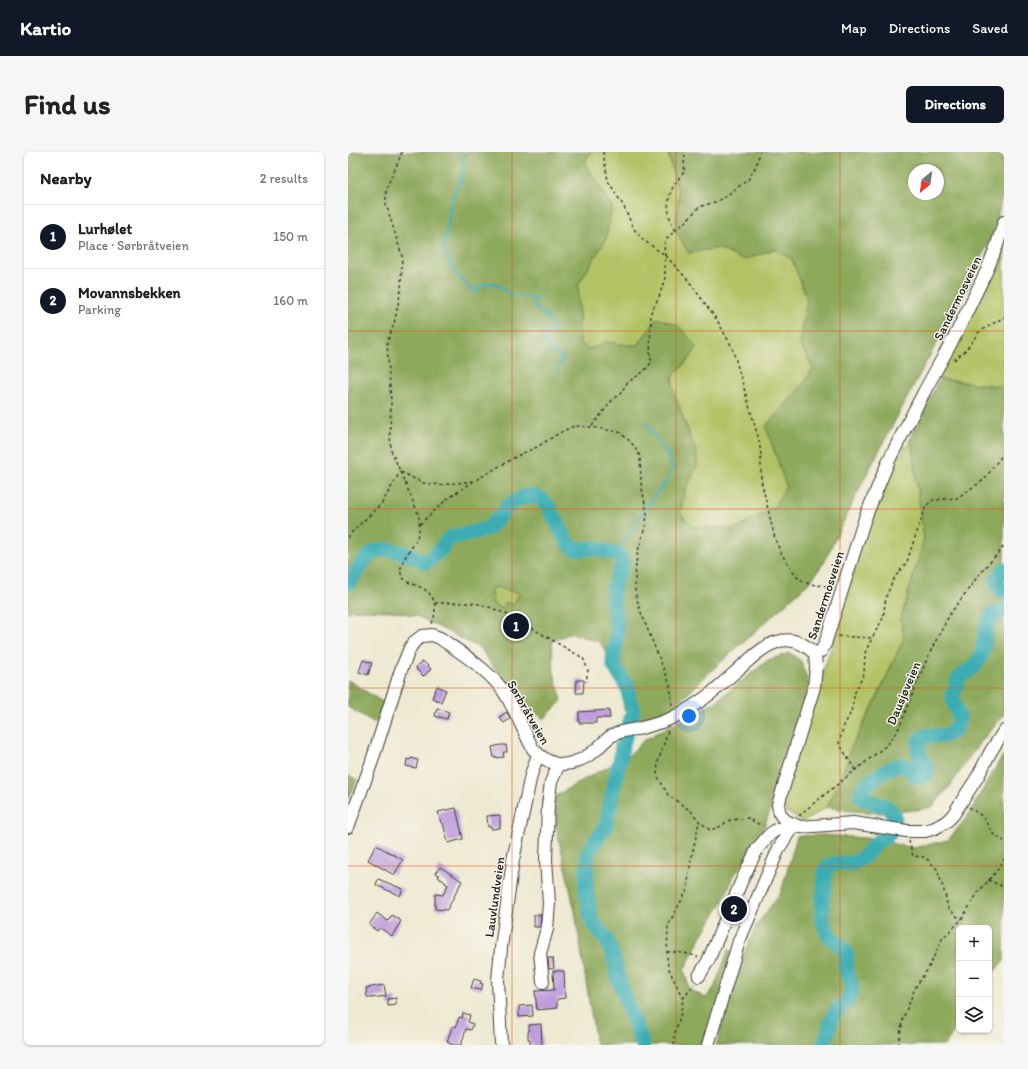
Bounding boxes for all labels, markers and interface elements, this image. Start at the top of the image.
text: Kartio [20,17,71,40]
text: Map [841,20,867,37]
text: Directions [889,20,950,37]
text: Saved [972,20,1008,37]
button: Directions [906,86,1004,123]
text: Find us [24,87,111,121]
north arrow [908,164,944,200]
text: Nearby [40,168,92,188]
text: 2 results [260,171,308,186]
text: Lurhølet [78,220,132,238]
text: 1 [50,229,56,244]
text: 150 m [273,229,308,244]
text: Place · Sørbråtveien [78,238,189,253]
street label: Sandermosveien [930,253,985,343]
text: Movannsbekken [78,284,181,302]
text: 2 [50,293,56,308]
text: 160 m [273,293,308,308]
text: Parking [78,302,121,317]
street label: Sandermosveien [804,548,847,641]
pin: 1 [503,611,529,641]
street label: Dausjøveien [883,659,924,727]
street label: Sørbråtveien [504,677,553,748]
your location [679,706,699,726]
street label: Lauvlundveien [481,855,508,938]
pin: 2 [721,894,747,924]
map controls [956,925,992,1033]
button: + [956,925,992,961]
button: − [956,961,992,997]
button: layers [956,997,992,1033]

